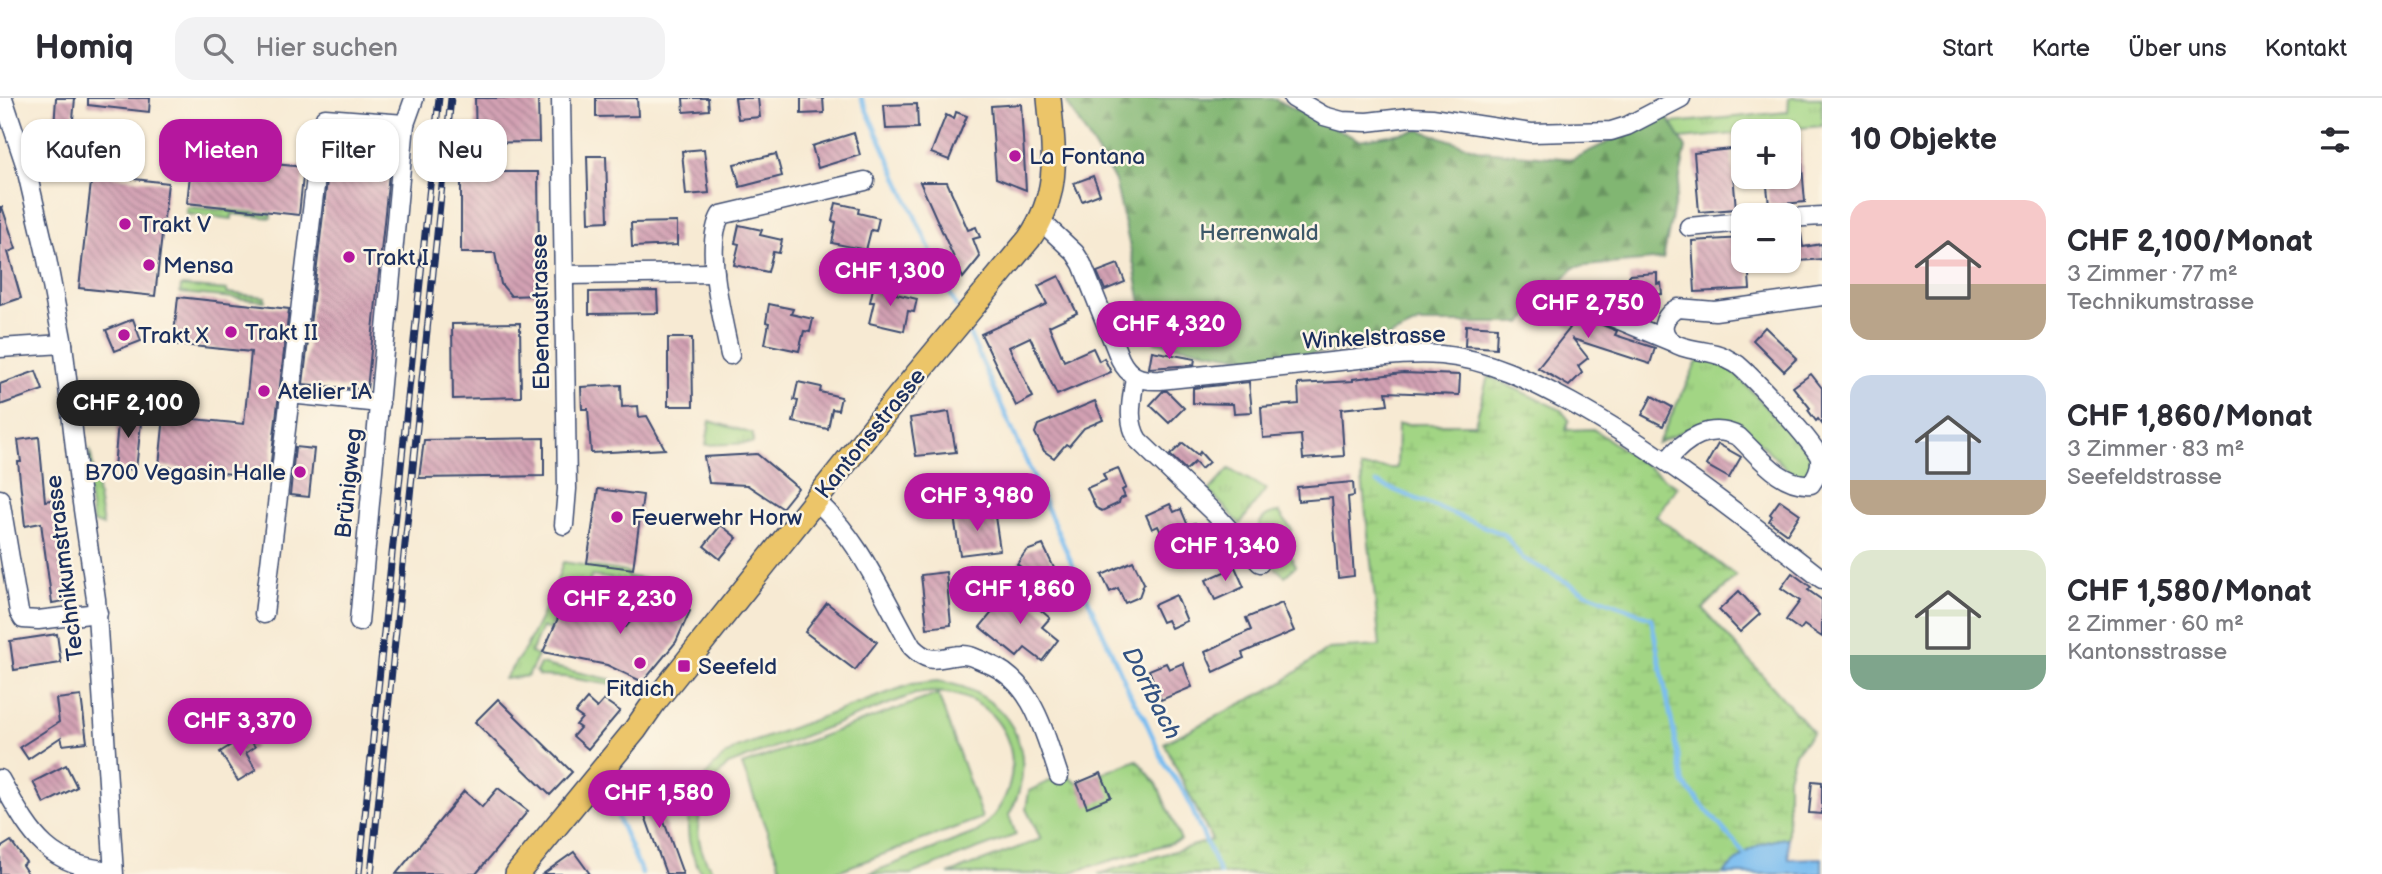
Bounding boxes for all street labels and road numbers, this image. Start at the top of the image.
street label: Ebenaustrasse [526,234,556,390]
street label: Winkelstrasse [1302,320,1446,356]
street label: Kantonsstrasse [810,363,932,505]
street label: Brünigweg [329,427,369,540]
street label: Technikumstrasse [40,473,90,662]

